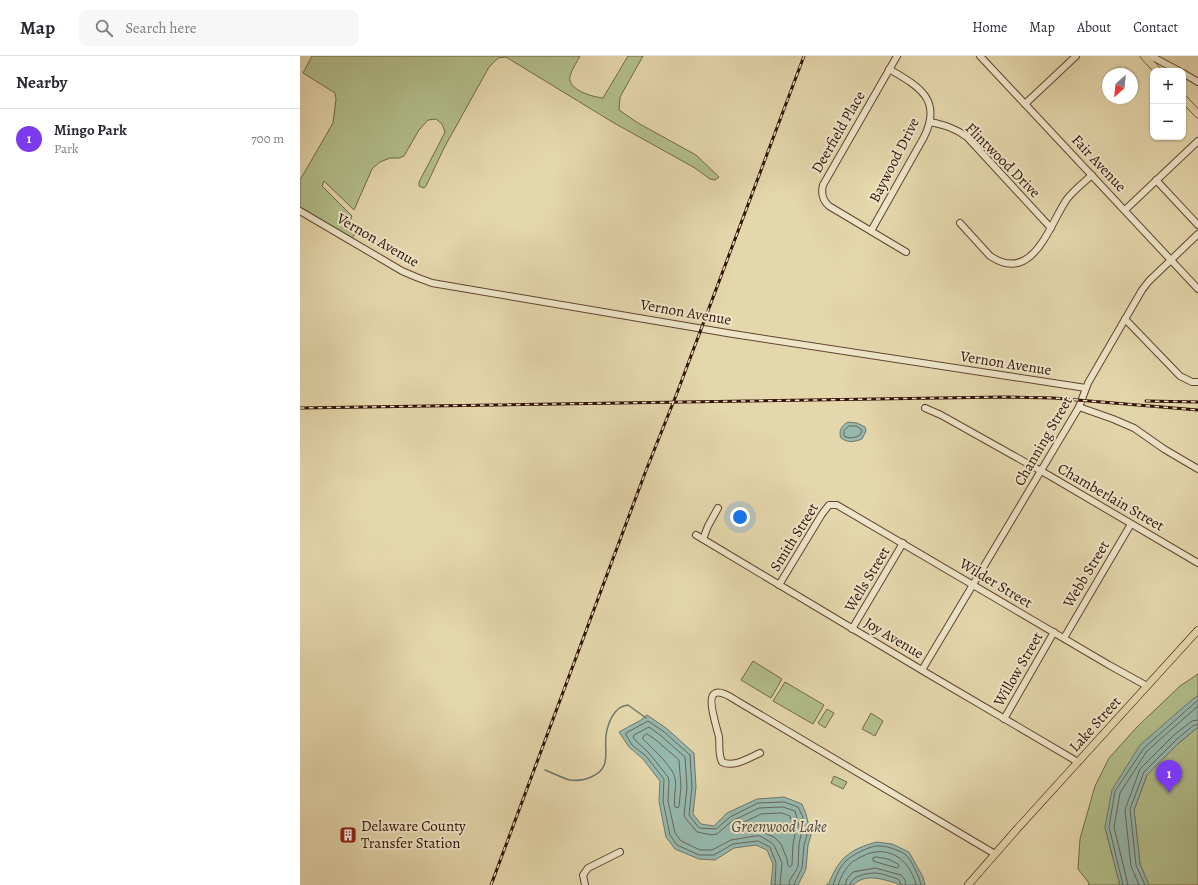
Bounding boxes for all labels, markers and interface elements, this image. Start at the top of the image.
search box [79,10,359,46]
text: Map [20,15,55,41]
icon: search [93,17,115,39]
text: Search here [125,18,197,38]
text: Home [972,18,1007,37]
text: Map [1029,18,1055,37]
text: About [1077,18,1111,37]
text: Contact [1133,18,1178,37]
north arrow [1102,68,1138,104]
map controls [1150,68,1186,140]
button: + [1150,68,1186,104]
text: Nearby [16,71,67,94]
street label: Deerfield Place [806,87,870,177]
button: − [1150,104,1186,140]
street label: Baywood Drive [864,114,924,206]
street label: Flintwood Drive [961,118,1045,202]
text: Mingo Park [54,120,127,140]
text: 1 [27,130,31,147]
text: 700 m [251,130,284,147]
street label: Fair Avenue [1067,130,1131,196]
text: Park [54,140,78,157]
street label: Vernon Avenue [332,208,423,272]
street label: Vernon Avenue [638,294,733,330]
street label: Vernon Avenue [958,346,1053,380]
street label: Channing Street [1009,392,1077,490]
street label: Chamberlain Street [1054,458,1168,536]
street label: Smith Street [765,499,823,575]
your location [730,507,750,527]
street label: Webb Street [1058,537,1114,612]
street label: Wells Street [839,543,894,616]
street label: Wilder Street [955,553,1036,613]
street label: Joy Avenue [861,612,928,664]
street label: Willow Street [988,628,1047,711]
street label: Lake Street [1065,692,1125,756]
pin: 1 [1156,760,1182,793]
place label: Delaware County Transfer Station [361,816,466,853]
water label: Greenwood Lake [731,816,827,838]
building icon: Delaware County Transfer Station [338,825,358,845]

